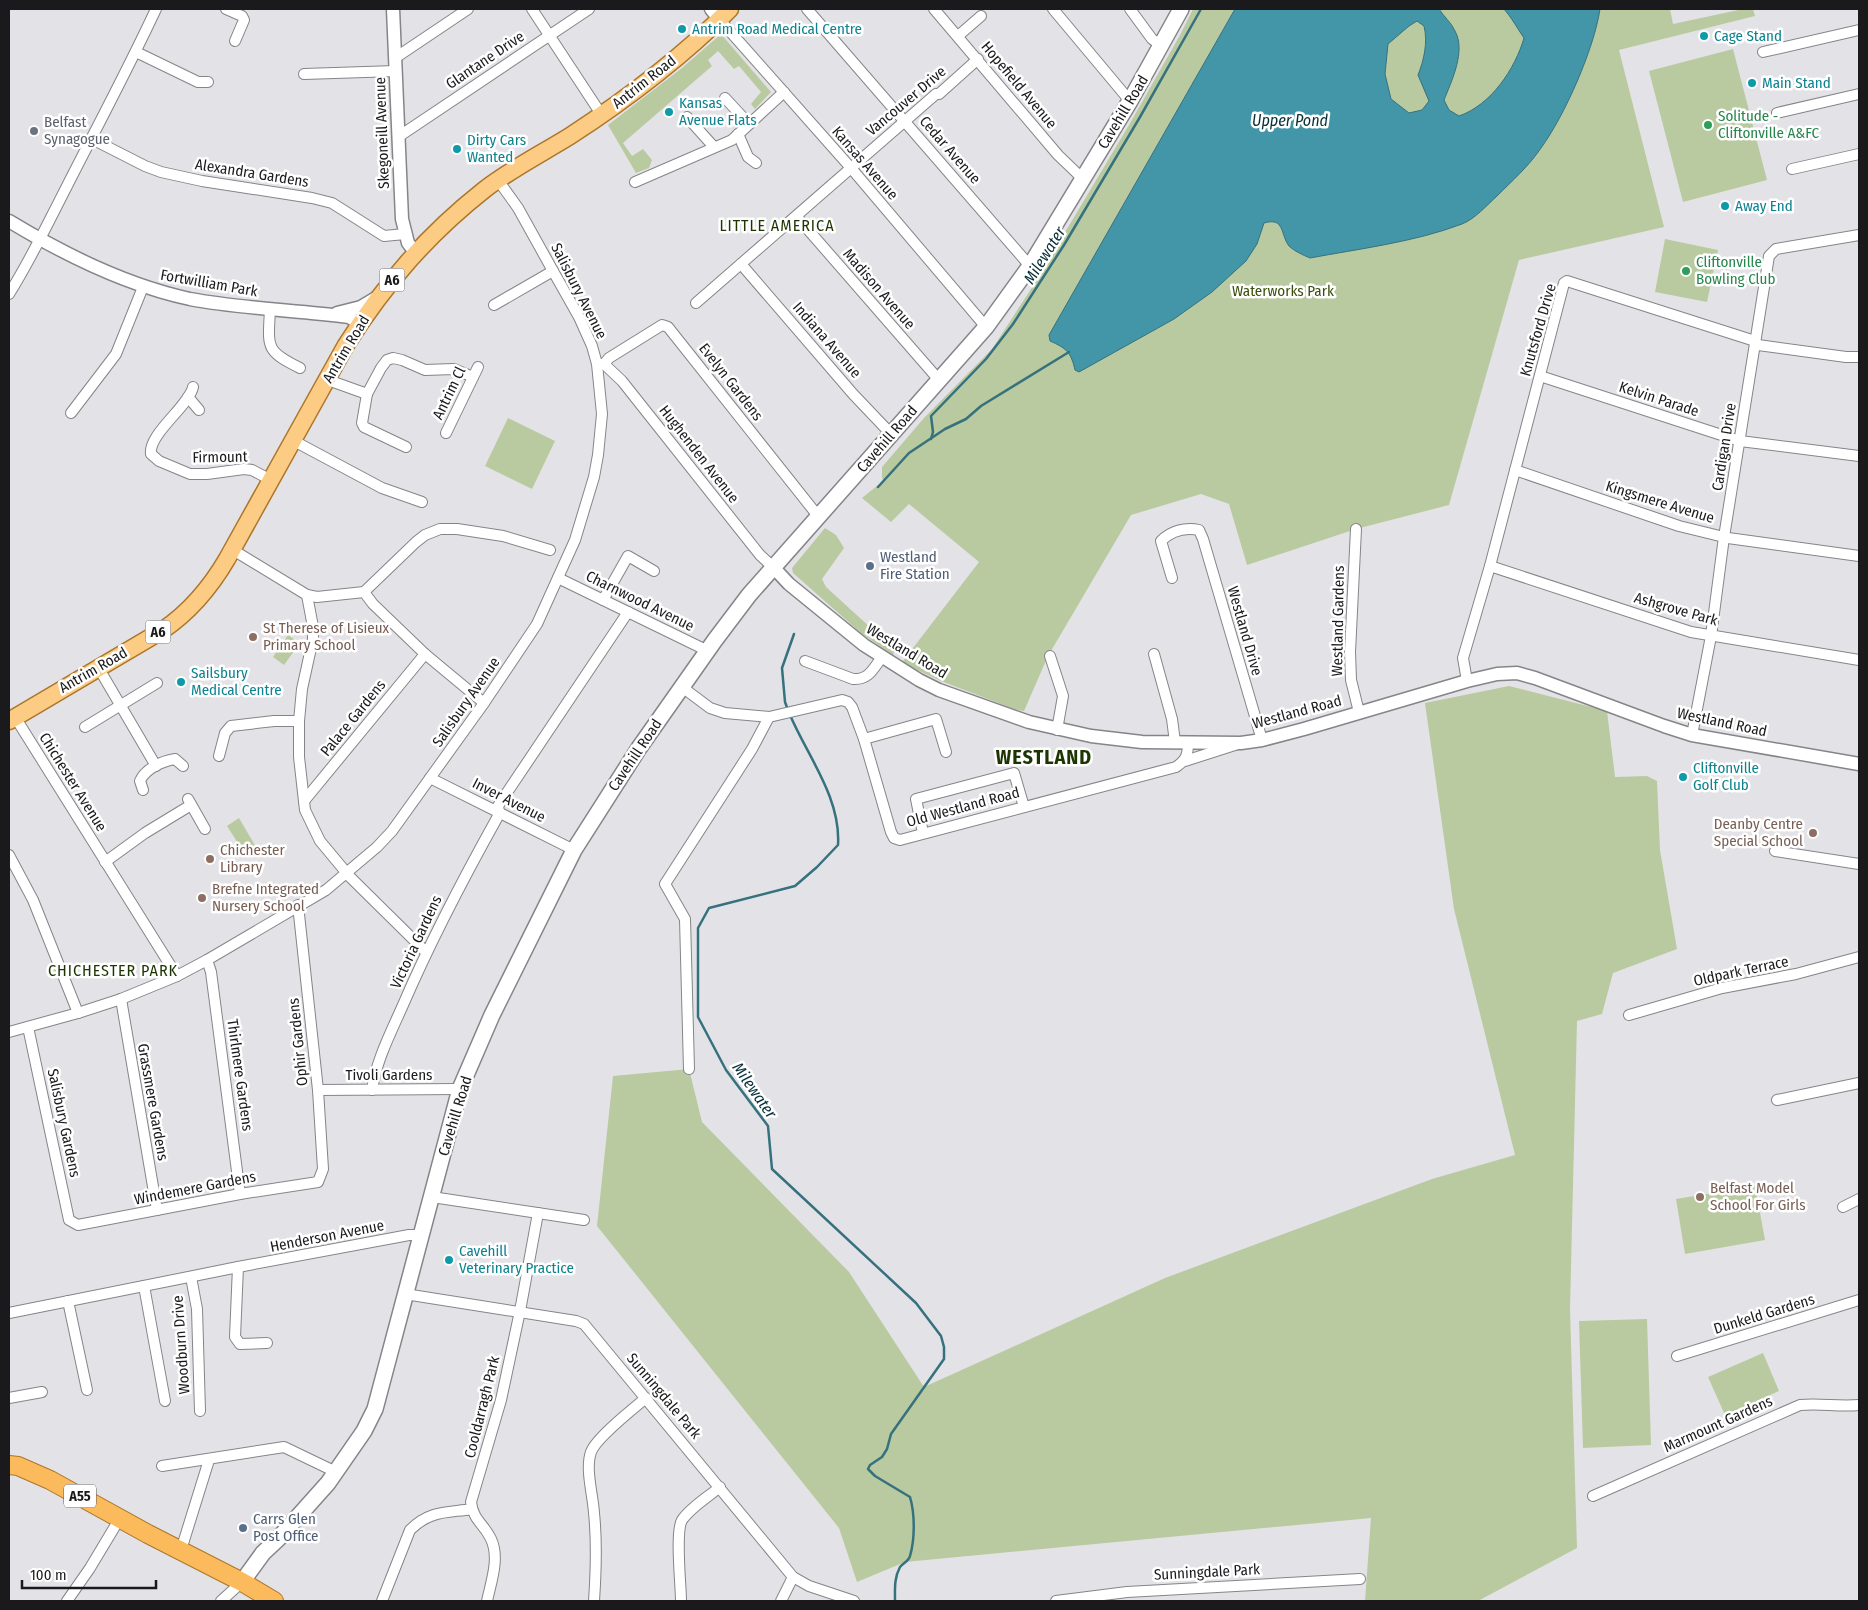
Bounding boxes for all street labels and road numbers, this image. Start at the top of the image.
street label: Glantane Drive [442,27,528,93]
street label: Hopefield Avenue [977,38,1061,132]
street label: Antrim Road [609,52,679,112]
street label: Vancouver Drive [862,62,950,140]
street label: Cavehill Road [1094,72,1152,152]
street label: Skegoneill Avenue [371,77,393,189]
street label: Cedar Avenue [916,112,984,188]
street label: Kansas Avenue [828,123,902,203]
street label: Alexandra Gardens [194,155,310,191]
street label: Salisbury Avenue [547,240,611,342]
street label: Madison Avenue [839,245,919,333]
street label: Fortwilliam Park [159,266,259,300]
road number: A6 [380,268,404,292]
street label: Knutsford Drive [1516,282,1560,378]
street label: Indiana Avenue [789,298,865,382]
street label: Antrim Road [319,312,373,386]
street label: Evelyn Gardens [695,340,767,424]
street label: Antrim Cl [429,364,469,422]
street label: Kelvin Parade [1617,378,1701,420]
street label: Hughenden Avenue [655,402,743,506]
street label: Cavehill Road [853,402,921,476]
street label: Cardigan Drive [1708,402,1740,492]
street label: Firmount [192,448,248,466]
street label: Kingsmere Avenue [1603,477,1717,527]
street label: Westland Gardens [1328,565,1348,677]
street label: Charnwood Avenue [583,567,697,635]
street label: Westland Drive [1224,584,1266,678]
street label: Ashgrove Park [1632,588,1720,630]
road number: A6 [146,620,170,644]
street label: Westland Road [863,620,951,682]
street label: Antrim Road [56,643,130,697]
street label: Salisbury Avenue [428,654,504,750]
street label: Palace Gardens [317,676,389,760]
street label: Westland Road [1250,691,1344,733]
street label: Westland Road [1675,704,1769,740]
street label: Cavehill Road [604,716,666,794]
street label: Chichester Avenue [35,729,111,835]
street label: Inver Avenue [469,774,549,826]
street label: Old Westland Road [904,783,1022,831]
street label: Victoria Gardens [387,893,445,991]
street label: Oldpark Terrace [1692,952,1790,990]
street label: Ophir Gardens [284,997,312,1087]
street label: Thirlmere Gardens [223,1018,257,1132]
street label: Grassmere Gardens [134,1042,172,1162]
street label: Tivoli Gardens [345,1066,433,1084]
street label: Salisbury Gardens [44,1067,84,1179]
street label: Cavehill Road [434,1074,476,1158]
street label: Windemere Gardens [133,1167,257,1209]
street label: Henderson Avenue [269,1216,385,1256]
street label: Dunkeld Gardens [1711,1290,1817,1338]
street label: Woodburn Drive [169,1295,193,1395]
street label: Sunningdale Park [623,1350,705,1443]
street label: Cooldarragh Park [461,1354,503,1460]
street label: Marmount Gardens [1661,1392,1775,1456]
road number: A55 [64,1484,96,1508]
street label: Sunningdale Park [1153,1560,1261,1584]

